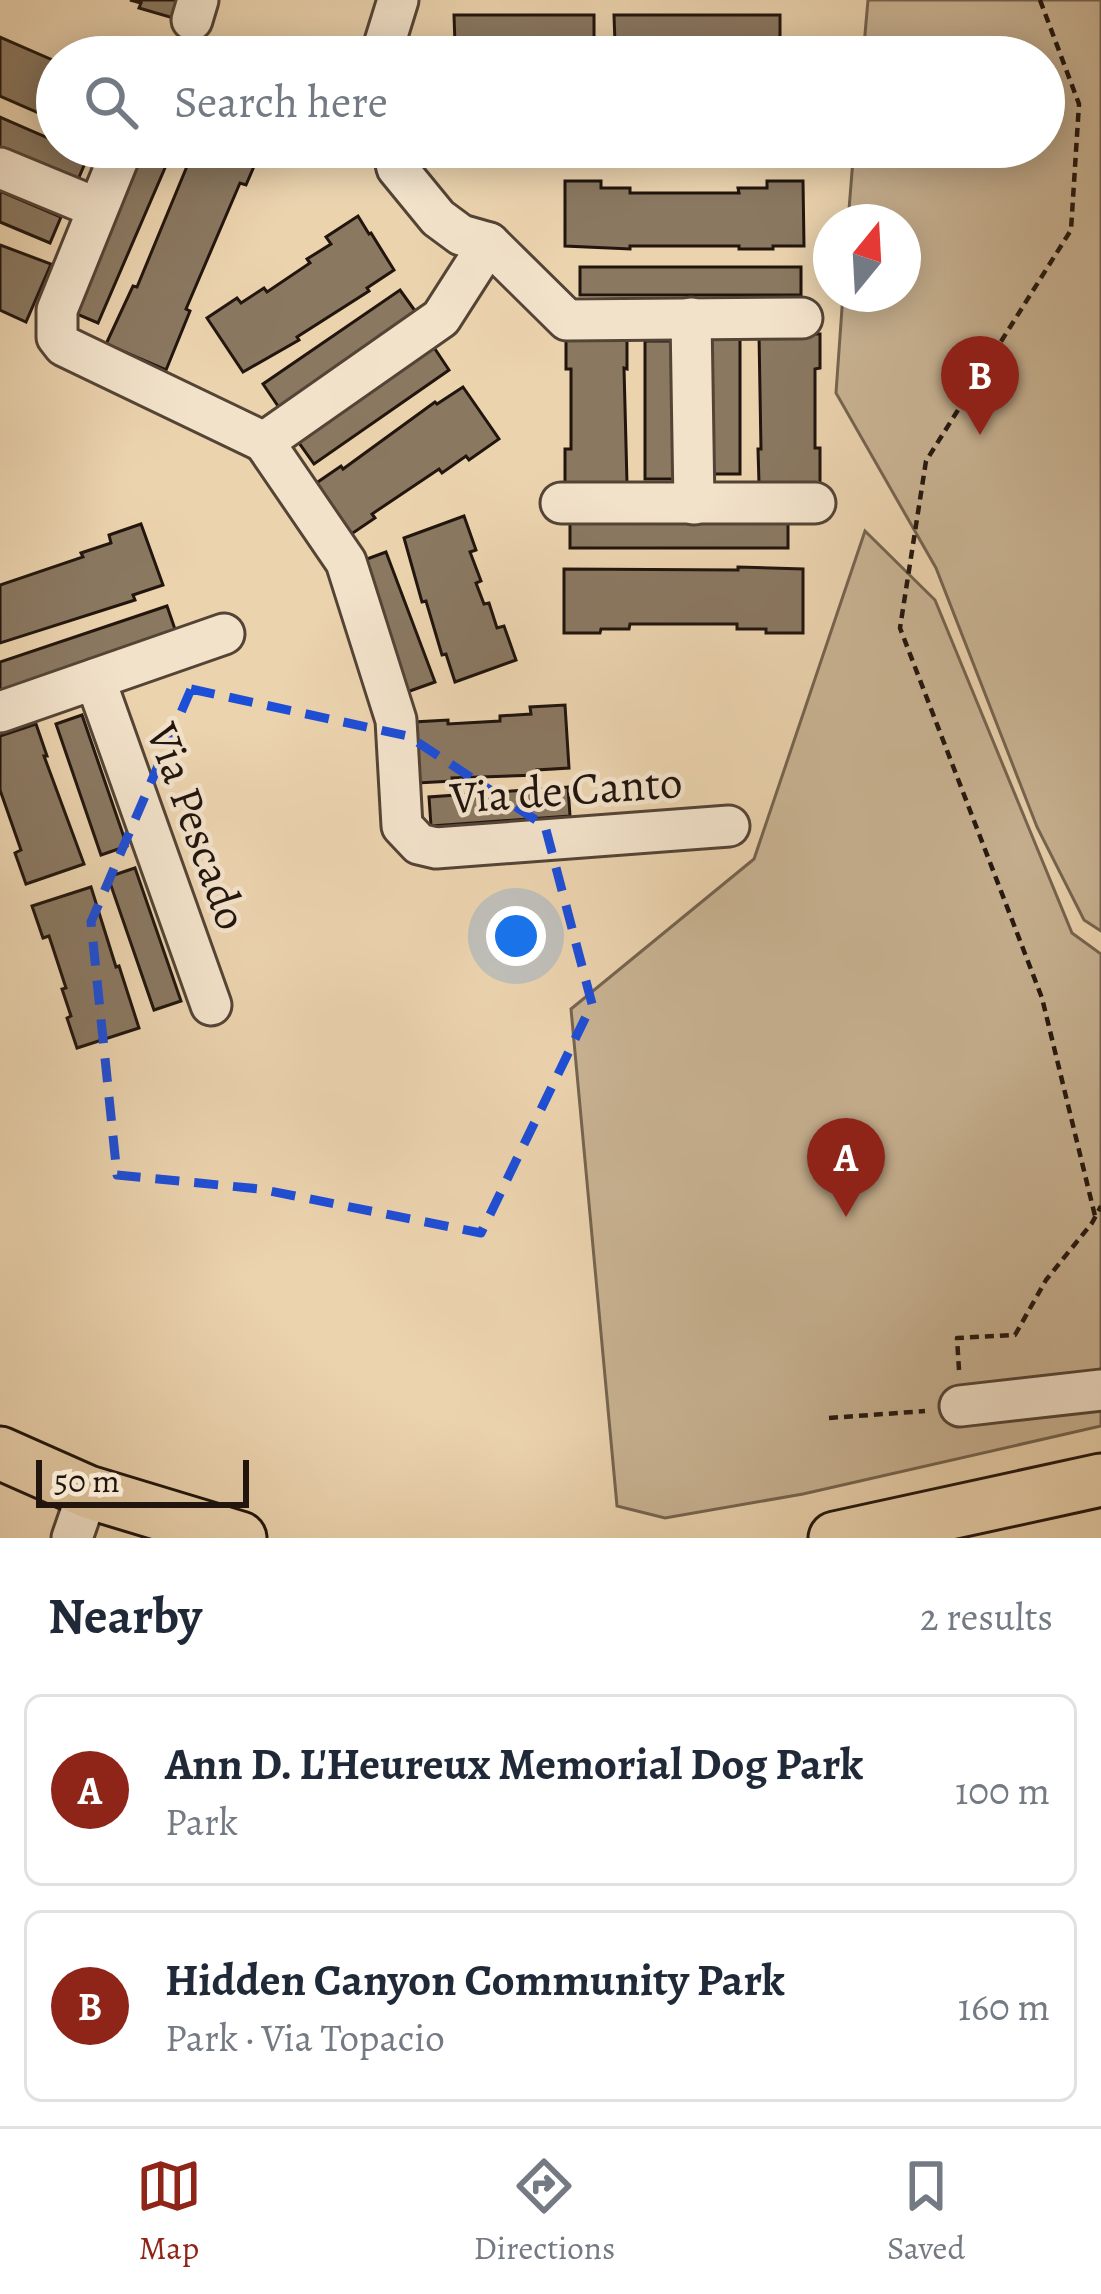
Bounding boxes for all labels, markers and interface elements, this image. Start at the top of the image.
search box [36,36,1065,168]
icon: search [78,69,144,135]
text: Search here [174,71,388,133]
north arrow [813,204,921,312]
pin: B [941,336,1019,435]
street label: Via Pescado [131,714,263,938]
street label: Via de Canto [447,751,684,829]
your location [486,906,546,966]
pin: A [807,1118,885,1217]
scale bar [36,1454,249,1507]
text: 50 m [54,1458,120,1503]
text: Nearby [48,1581,202,1651]
text: 2 results [920,1590,1053,1643]
text: Ann D. L'Heureux Memorial Dog Park [165,1733,863,1795]
text: A [78,1764,102,1817]
text: 100 m [955,1764,1050,1817]
text: Park [165,1795,238,1848]
text: Hidden Canyon Community Park [165,1949,785,2011]
text: B [78,1980,102,2033]
text: 160 m [958,1980,1050,2033]
text: Park · Via Topacio [165,2011,445,2064]
tab: Map [136,2153,202,2270]
tab: Directions [474,2153,615,2270]
tab: Saved [887,2153,965,2270]

